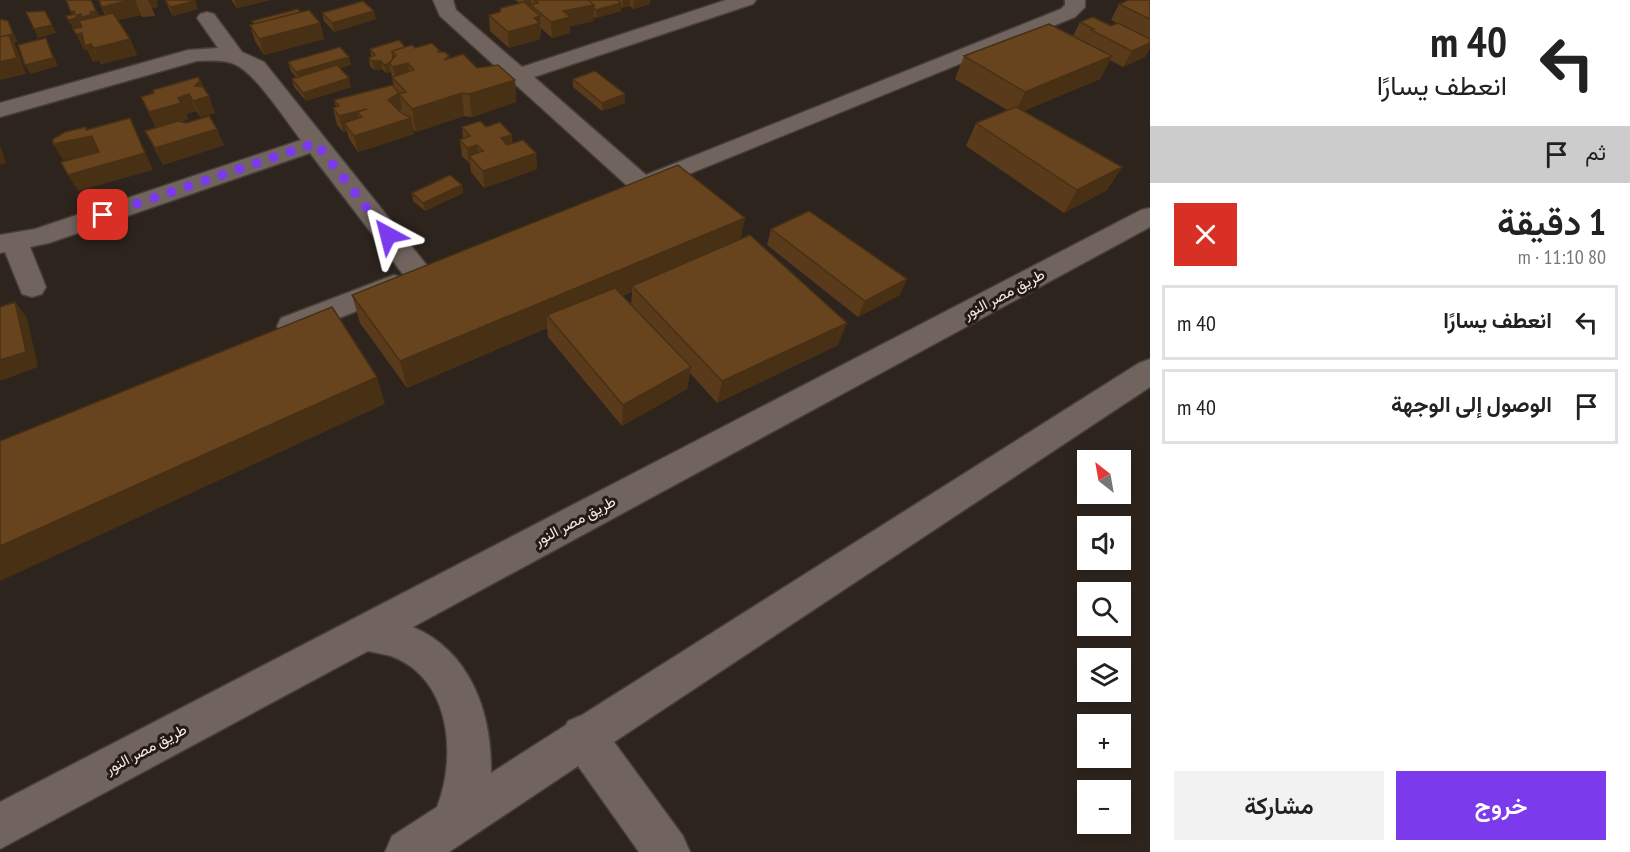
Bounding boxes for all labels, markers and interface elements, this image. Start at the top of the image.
text: 40 m [1430,14,1507,69]
icon: left [1528,24,1606,102]
text: انعطف يسارًا [1377,68,1507,102]
icon: arrive [1540,138,1573,171]
text: ثم [1585,138,1606,166]
pin [77,189,128,240]
icon: arrive [86,198,119,231]
text: 1 دقيقة [1497,198,1606,245]
position arrow [356,203,420,267]
button: close [1174,203,1237,266]
text: 80 m · 11:10 [1518,244,1606,270]
street label: طريق مصر النور [959,264,1048,324]
text: انعطف يسارًا [1443,306,1552,334]
icon: left [1570,306,1603,339]
text: 40 m [1177,309,1216,337]
text: الوصول إلى الوجهة [1391,390,1552,418]
icon: arrive [1570,390,1603,423]
text: 40 m [1177,393,1216,421]
north arrow [1077,450,1131,504]
map controls [1077,450,1131,834]
street label: طريق مصر النور [530,491,619,551]
button: sound [1077,516,1131,570]
button: search [1077,582,1131,636]
button: layers [1077,648,1131,702]
button: + [1077,714,1131,768]
street label: طريق مصر النور [101,719,190,779]
button: مشاركة [1174,771,1384,840]
button: خروج [1396,771,1606,840]
button: − [1077,780,1131,834]

